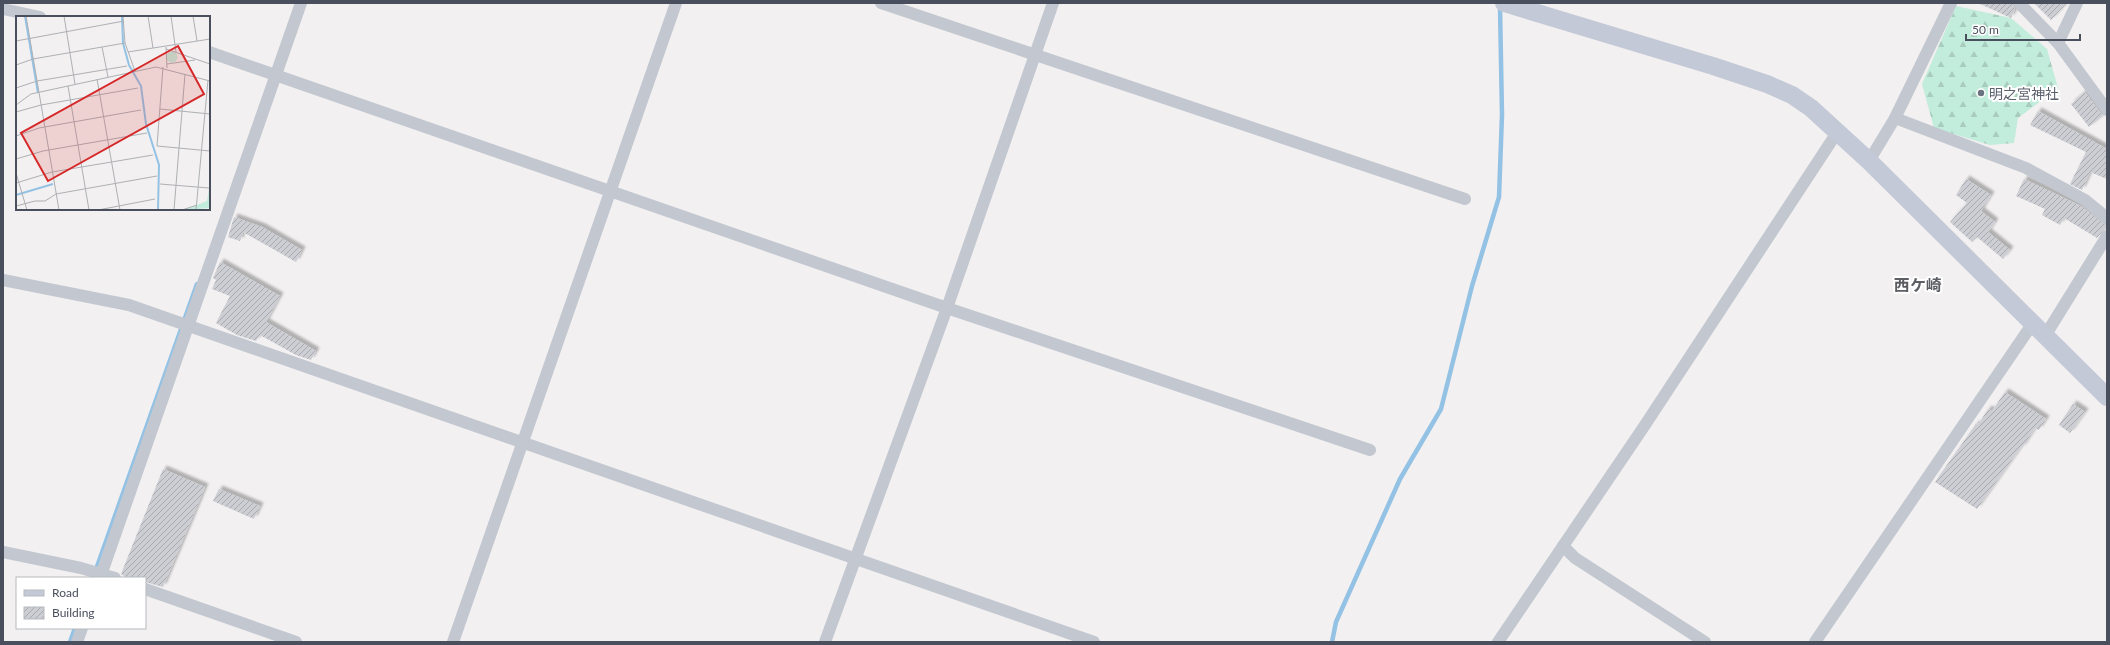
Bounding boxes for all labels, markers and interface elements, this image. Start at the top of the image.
inset map [16,16,210,210]
scale bar [1966,16,2080,42]
text: 50 m [1972,22,1999,37]
place label: 明之宮神社 [1989,85,2059,102]
marker: 明之宮神社 [1976,88,1986,98]
district label: 西ケ崎 [1894,275,1942,294]
legend [16,577,146,629]
text: Road [52,585,79,600]
text: Building [52,605,95,620]

